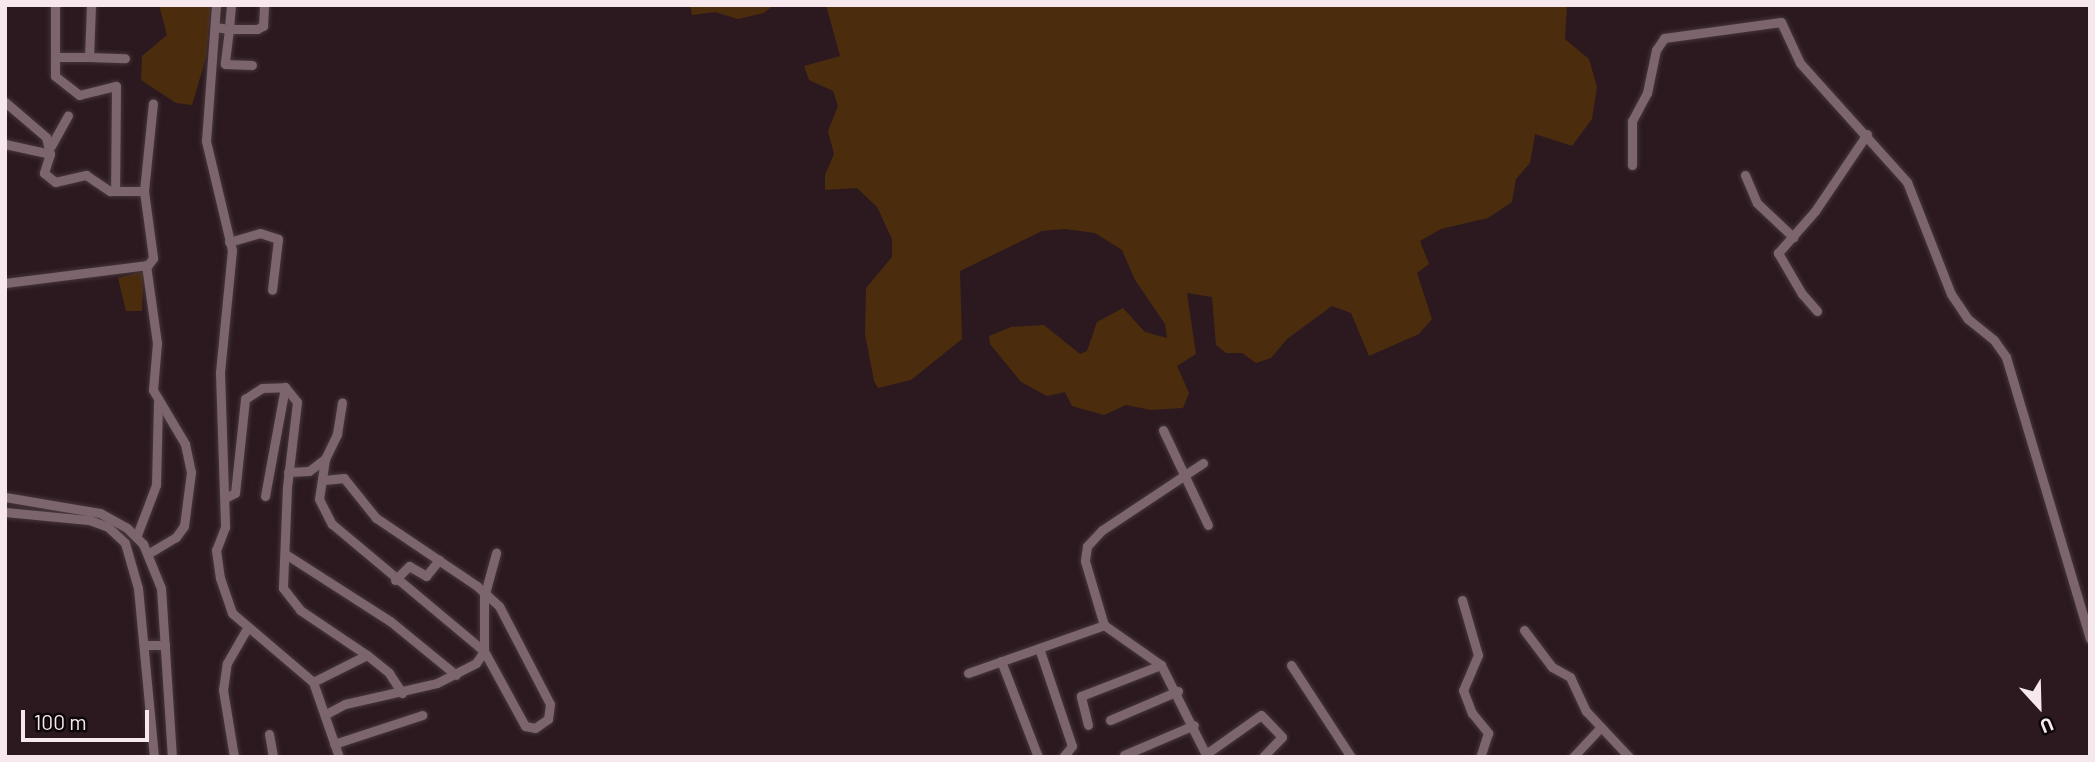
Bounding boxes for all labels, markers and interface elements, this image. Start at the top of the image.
north arrow [2004,671,2074,741]
scale bar [24,696,152,740]
text: 100 m [34,709,87,734]
text: U [2037,713,2057,739]

